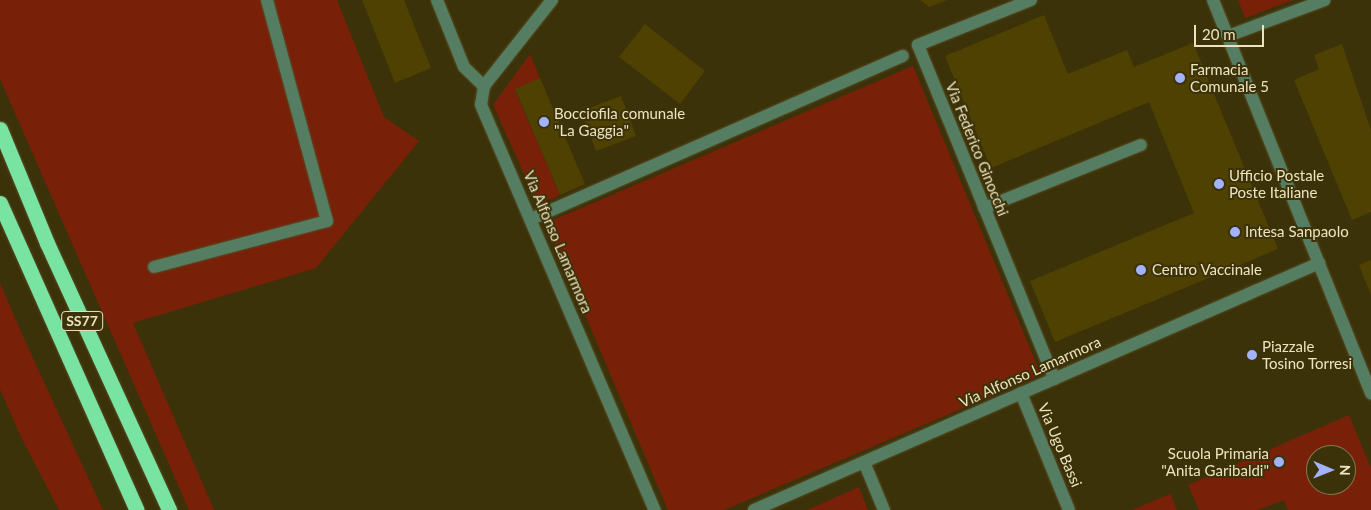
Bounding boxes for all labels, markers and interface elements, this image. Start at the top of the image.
scale bar [1196,15,1266,47]
text: 20 m [1202,25,1236,43]
place label: Farmacia Comunale 5 [1190,60,1269,95]
marker: Farmacia Comunale 5 [1174,72,1186,84]
street label: Via Federico Ginocchi [942,79,1012,219]
place label: Bocciofila comunale "La Gaggia" [554,104,685,139]
marker: Bocciofila comunale "La Gaggia" [538,116,550,128]
place label: Ufficio Postale Poste Italiane [1229,166,1324,201]
street label: Via Alfonso Lamarmora [520,168,596,316]
marker: Ufficio Postale Poste Italiane [1213,178,1225,190]
place label: Intesa Sanpaolo [1245,223,1349,241]
marker: Intesa Sanpaolo [1229,226,1241,238]
place label: Centro Vaccinale [1152,261,1263,279]
marker: Centro Vaccinale [1134,263,1148,277]
road number: SS77 [61,310,103,332]
street label: Via Alfonso Lamarmora [956,333,1104,411]
place label: Piazzale Tosino Torresi [1262,337,1353,372]
marker: Piazzale Tosino Torresi [1246,349,1258,361]
street label: Via Ugo Bassi [1034,400,1086,490]
place label: Scuola Primaria "Anita Garibaldi" [1161,444,1269,479]
north arrow [1306,445,1356,495]
marker: Scuola Primaria "Anita Garibaldi" [1273,456,1285,468]
text: N [1337,465,1354,476]

